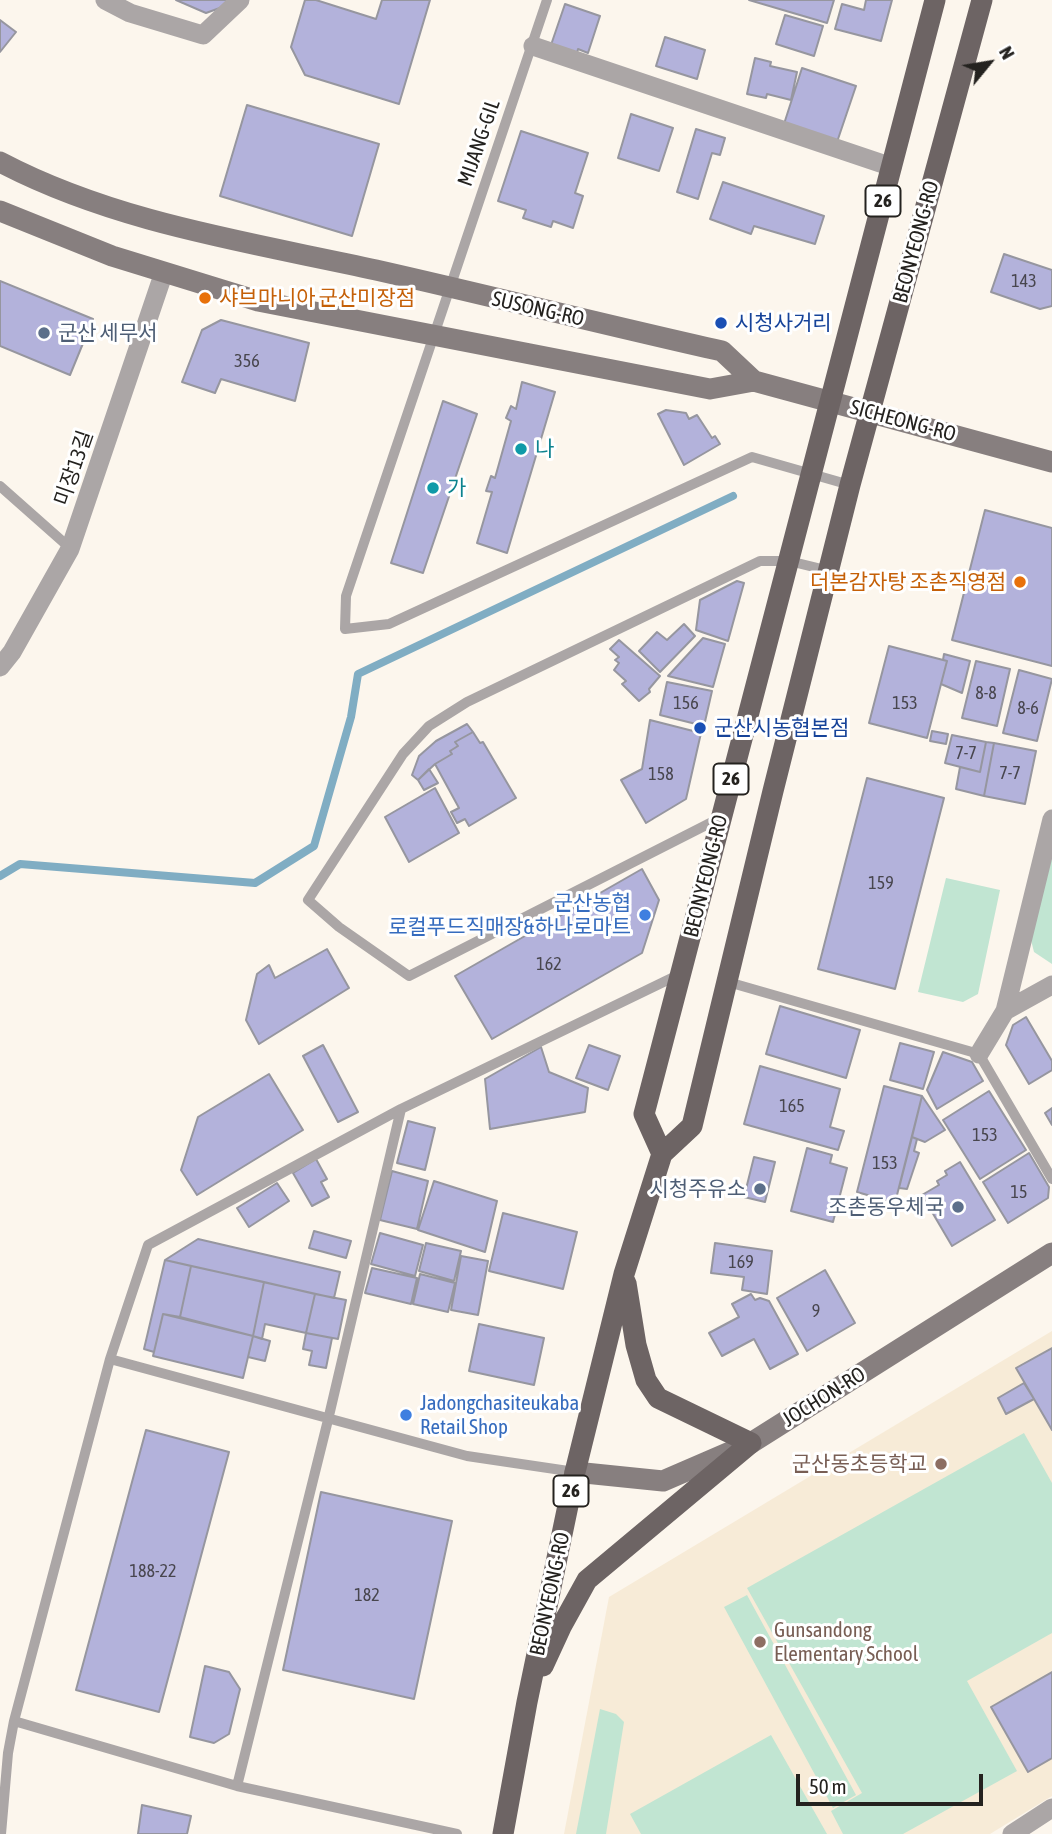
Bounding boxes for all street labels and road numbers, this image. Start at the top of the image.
street label: MIJANG-GIL [452,96,506,190]
street label: BEONYEONG-RO [888,178,944,306]
road number: 26 [866,186,900,216]
street label: SUSONG-RO [490,286,586,332]
street label: SICHEONG-RO [847,395,959,447]
street label: 미장13길 [49,427,99,509]
road number: 26 [714,764,748,794]
street label: BEONYEONG-RO [679,812,733,940]
street label: JOCHON-RO [778,1362,870,1432]
road number: 26 [554,1476,588,1506]
street label: BEONYEONG-RO [525,1530,575,1658]

